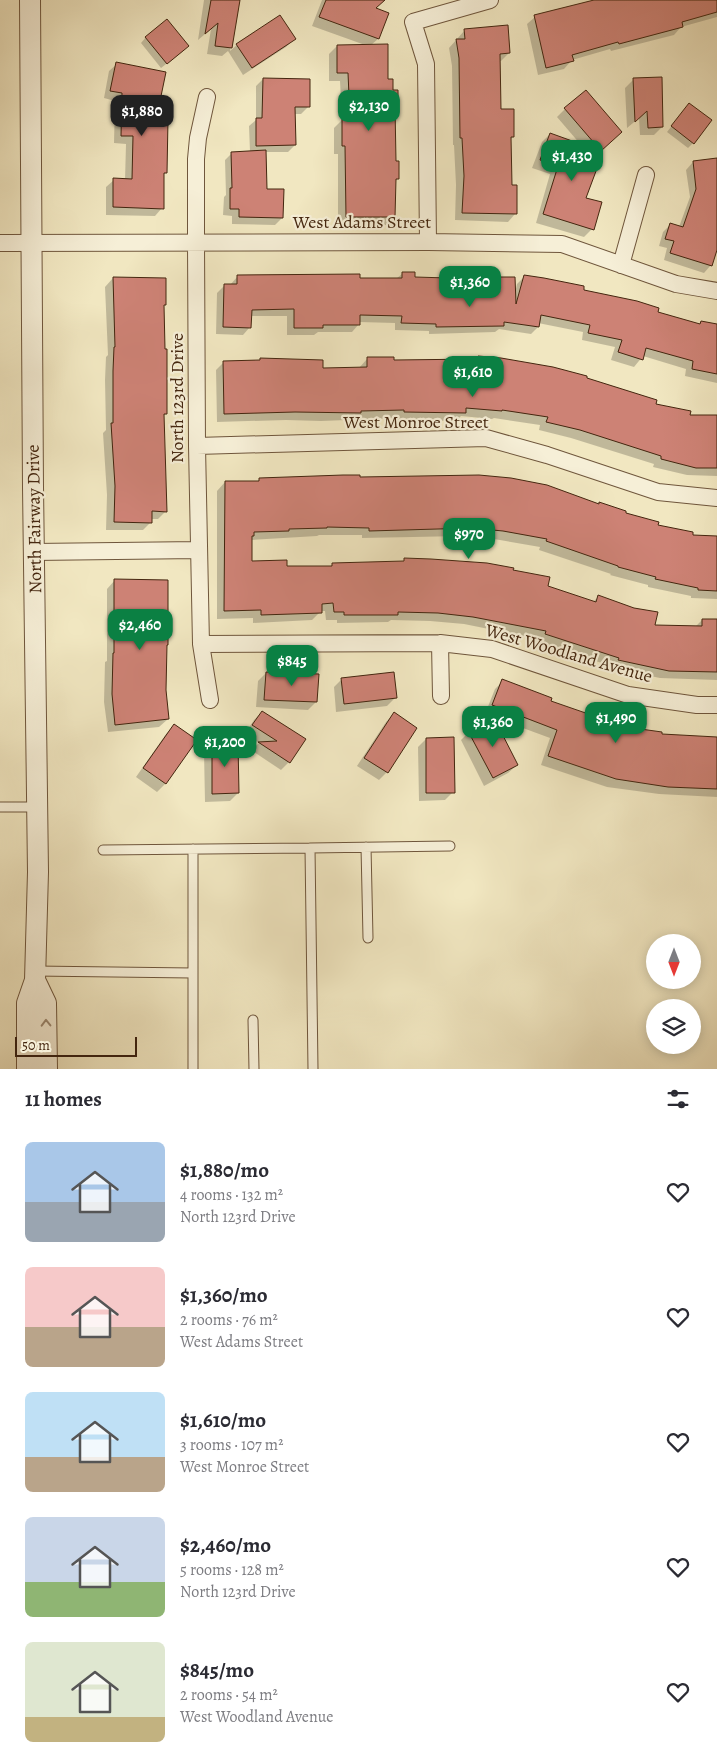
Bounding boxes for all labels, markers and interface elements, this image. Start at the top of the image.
pin: $2,130 [328,90,410,132]
pin: $1,880 [101,94,183,137]
text: $2,130 [349,95,389,117]
text: $1,880 [122,100,162,122]
pin: $1,430 [531,140,613,182]
text: $1,430 [552,145,592,167]
street label: West Adams Street [292,210,431,234]
pin: $1,360 [429,266,511,308]
text: $1,360 [450,271,490,293]
street label: North 123rd Drive [165,333,189,463]
pin: $1,610 [432,356,514,398]
text: $1,610 [454,361,492,383]
street label: West Monroe Street [342,410,489,434]
street label: North Fairway Drive [21,444,47,594]
pin: $970 [439,518,499,560]
text: $970 [454,523,484,545]
pin: $2,460 [99,608,181,651]
text: $2,460 [119,614,161,636]
street label: West Woodland Avenue [482,617,655,688]
pin: $845 [262,644,322,687]
text: $845 [277,650,307,672]
pin: $1,490 [575,702,657,744]
pin: $1,360 [452,706,534,748]
text: $1,490 [596,707,636,729]
text: $1,360 [473,711,513,733]
pin: $1,200 [184,726,266,768]
text: $1,200 [204,731,246,753]
north arrow [646,934,701,989]
map controls [646,934,701,1054]
button: layers [646,999,701,1054]
one-way arrow [41,1019,52,1027]
scale bar [15,1034,138,1057]
text: 50 m [22,1036,50,1055]
text: 11 homes [25,1085,102,1113]
icon: filters [664,1085,692,1113]
text: $1,880/mo [180,1156,269,1184]
icon: home [65,1162,125,1222]
icon: heart [664,1178,692,1206]
text: 4 rooms · 132 m² [180,1184,283,1206]
text: North 123rd Drive [180,1206,296,1228]
text: $1,360/mo [180,1281,268,1309]
icon: home [65,1287,125,1347]
icon: heart [664,1303,692,1331]
text: 2 rooms · 76 m² [180,1309,278,1331]
text: West Adams Street [180,1331,303,1353]
text: $1,610/mo [180,1406,266,1434]
icon: home [65,1412,125,1472]
icon: heart [664,1428,692,1456]
text: 3 rooms · 107 m² [180,1434,283,1456]
text: West Monroe Street [180,1456,309,1478]
text: $2,460/mo [180,1531,271,1559]
icon: home [65,1537,125,1597]
icon: heart [664,1553,692,1581]
text: 5 rooms · 128 m² [180,1559,284,1581]
text: North 123rd Drive [180,1581,296,1603]
text: $845/mo [180,1656,254,1684]
icon: home [65,1662,125,1722]
icon: heart [664,1678,692,1706]
text: 2 rooms · 54 m² [180,1684,278,1706]
text: West Woodland Avenue [180,1706,334,1728]

